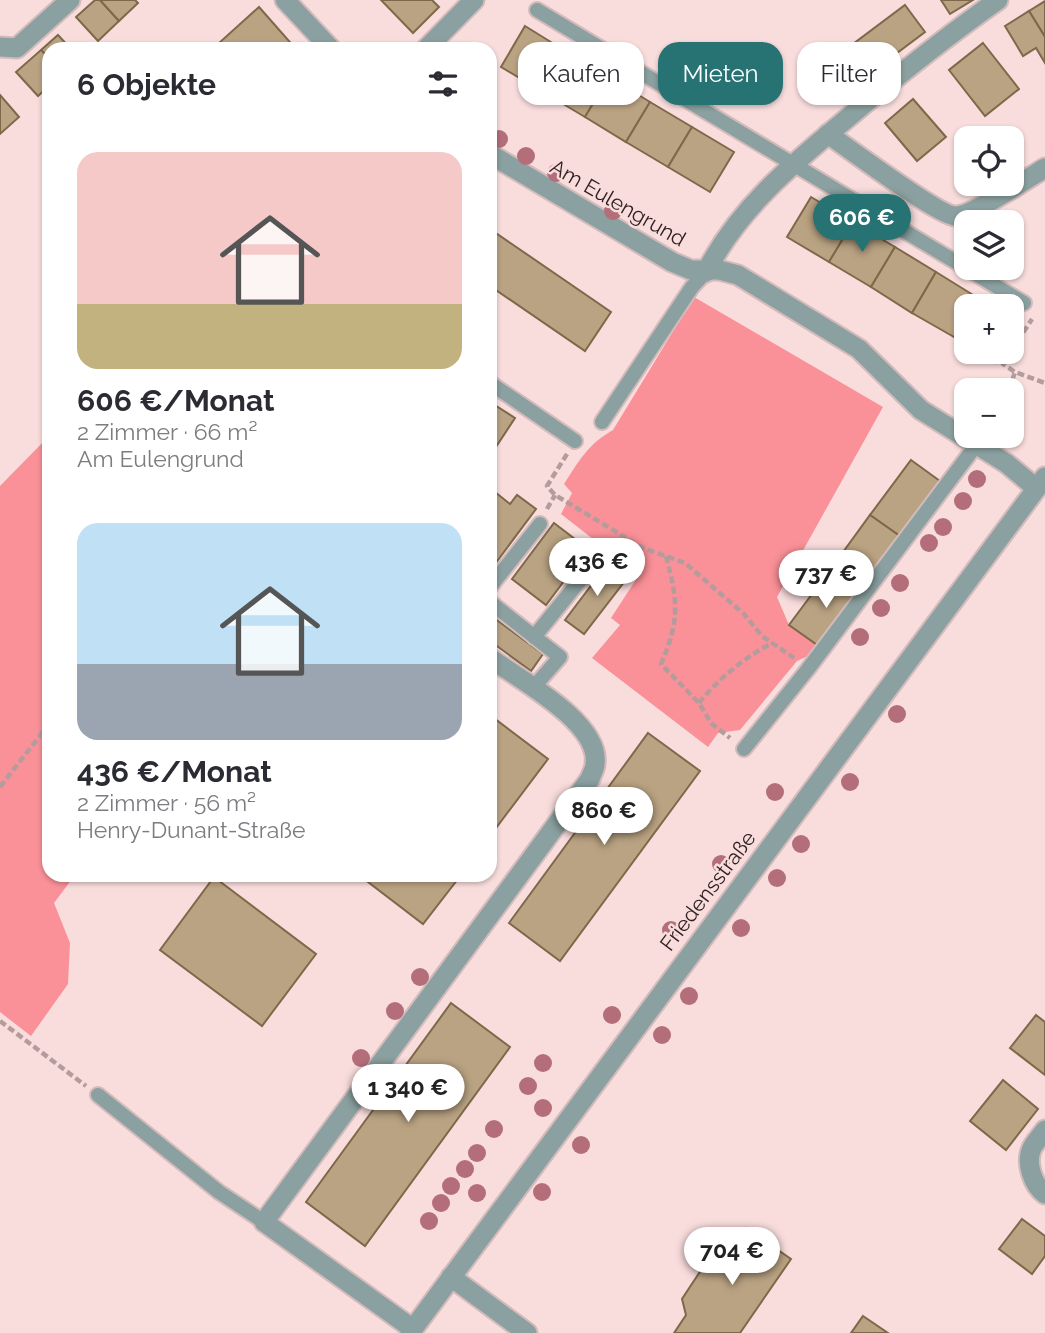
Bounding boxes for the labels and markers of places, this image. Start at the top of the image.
pin: 606 € [813,194,911,254]
pin: 436 € [548,538,646,598]
pin: 737 € [777,550,875,610]
pin: 860 € [555,788,653,847]
pin: 1 340 € [343,1064,473,1124]
pin: 704 € [683,1228,781,1287]

